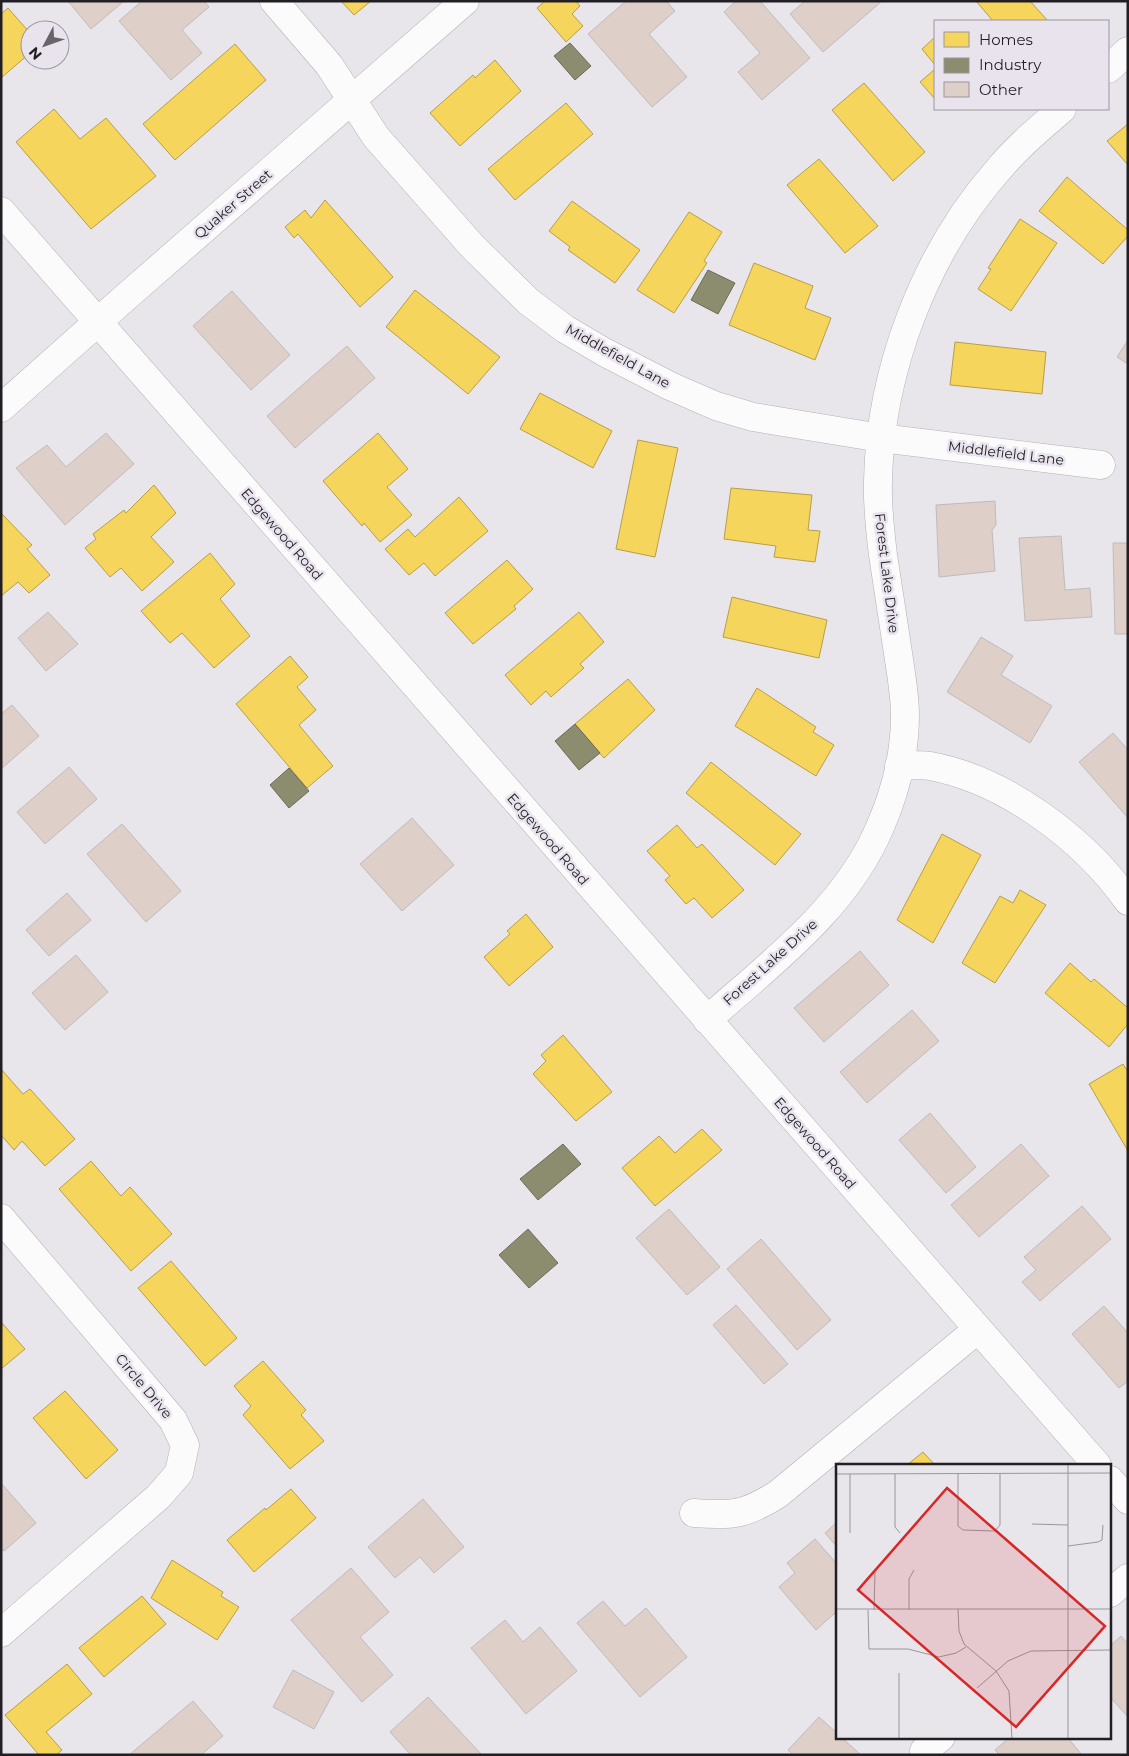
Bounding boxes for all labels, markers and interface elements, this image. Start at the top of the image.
north arrow [20,20,70,70]
legend [934,20,1109,110]
text: Homes [979,30,1033,49]
text: N [25,43,46,64]
text: Industry [979,55,1042,74]
text: Other [979,80,1023,99]
street label: Quaker Street [190,165,276,243]
street label: Middlefield Lane [563,320,673,392]
street label: Middlefield Lane [947,437,1065,469]
street label: Edgewood Road [237,484,327,584]
street label: Forest Lake Drive [871,512,903,634]
street label: Edgewood Road [503,789,593,889]
street label: Forest Lake Drive [719,915,821,1009]
street label: Edgewood Road [770,1093,860,1193]
street label: Circle Drive [112,1350,176,1422]
inset map [836,1464,1112,1738]

